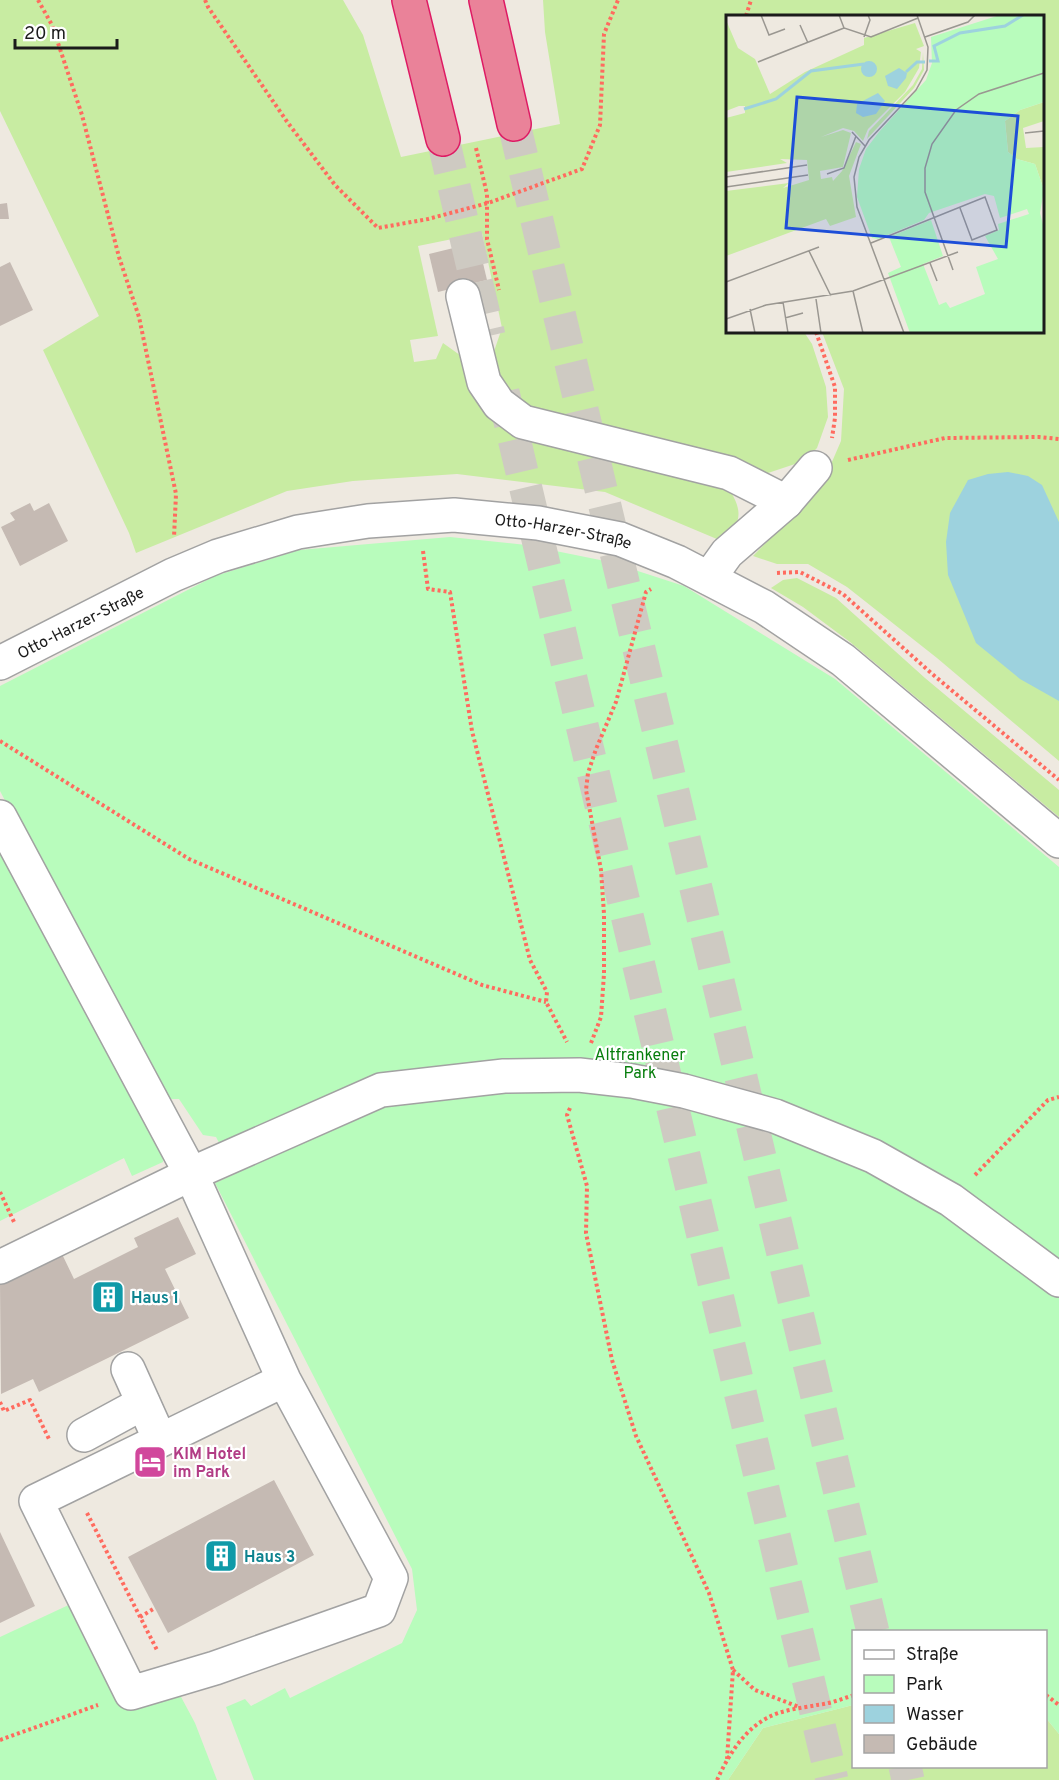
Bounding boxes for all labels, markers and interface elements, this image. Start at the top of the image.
scale bar [15,12,117,50]
inset map [726,15,1044,333]
text: 20 m [24,23,66,46]
street label: Otto-Harzer-Straße [493,511,634,555]
street label: Otto-Harzer-Straße [14,583,148,665]
park label: Altfrankener Park [595,1046,685,1084]
building icon: Haus 1 [90,1279,126,1315]
place label: Haus 1 [131,1289,179,1309]
hotel icon: KIM Hotel im Park [132,1444,168,1480]
place label: KIM Hotel im Park [173,1445,246,1483]
building icon: Haus 3 [203,1538,239,1574]
place label: Haus 3 [244,1548,295,1568]
legend [852,1630,1047,1768]
text: Straße [906,1644,958,1667]
text: Park [906,1674,943,1697]
text: Wasser [906,1704,964,1727]
text: Gebäude [906,1734,978,1757]

